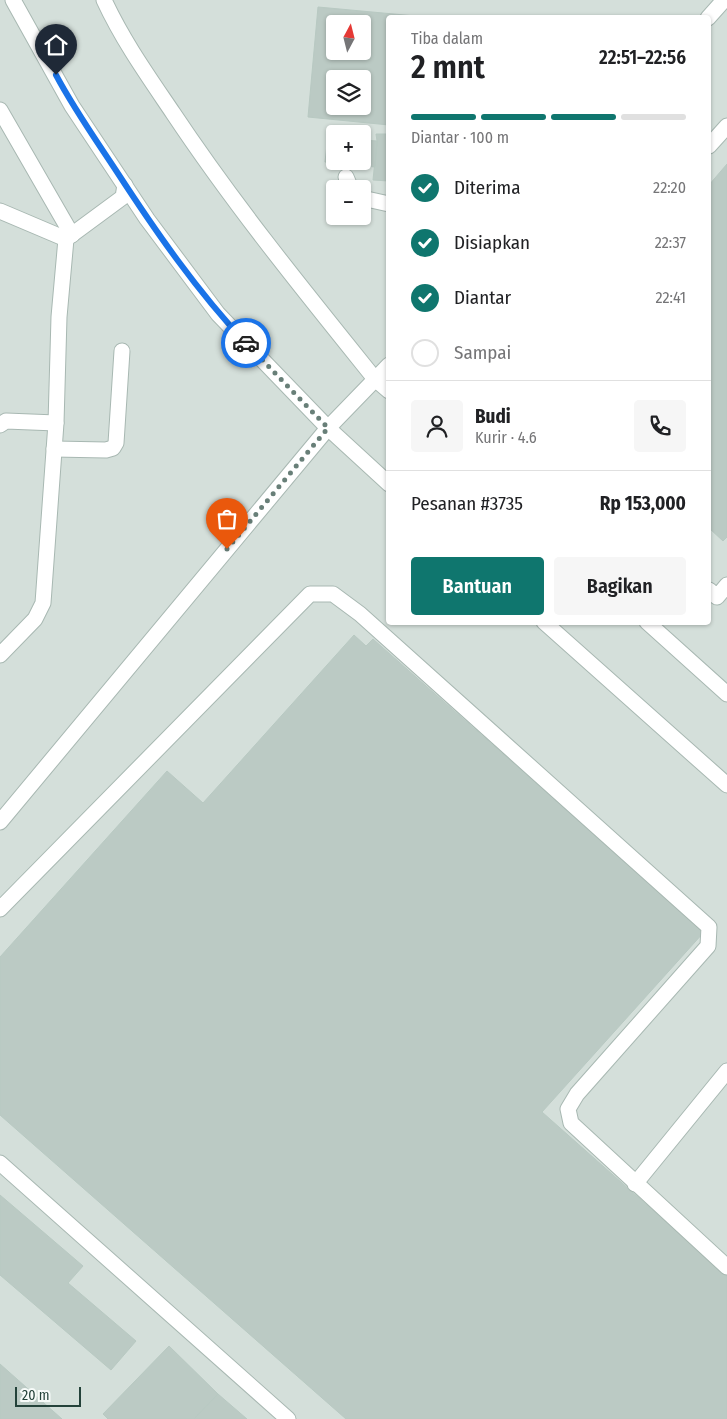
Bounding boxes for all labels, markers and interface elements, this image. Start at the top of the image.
north arrow [326,15,371,60]
map controls [326,15,371,225]
pin [35,24,77,75]
text: Tiba dalam [411,29,483,48]
icon: home [42,31,70,59]
text: 22:51–22:56 [599,46,686,69]
text: 2 mnt [411,48,485,86]
button: layers [326,70,371,115]
button: + [326,125,371,170]
text: Diantar · 100 m [411,128,509,147]
icon: check [411,174,439,202]
text: Diterima [454,176,520,199]
text: 22:20 [653,178,686,197]
button: − [326,180,371,225]
icon: check [411,229,439,257]
text: Disiapkan [454,231,530,254]
text: 22:37 [655,233,686,252]
icon: check [411,284,439,312]
text: Diantar [454,286,511,309]
text: 22:41 [655,288,686,307]
courier [221,318,271,368]
icon: car [232,329,260,357]
text: Sampai [454,341,511,364]
button: person [411,400,463,452]
button: phone [634,400,686,452]
text: Budi [475,405,511,428]
text: Kurir · 4.6 [475,428,537,447]
text: Pesanan #3735 [411,492,523,515]
text: Rp 153,000 [600,492,686,515]
pin [206,498,248,549]
icon: bag [213,505,241,533]
button: Bantuan [411,557,544,615]
button: Bagikan [554,557,686,615]
scale bar [15,1384,81,1407]
text: 20 m [22,1387,50,1404]

